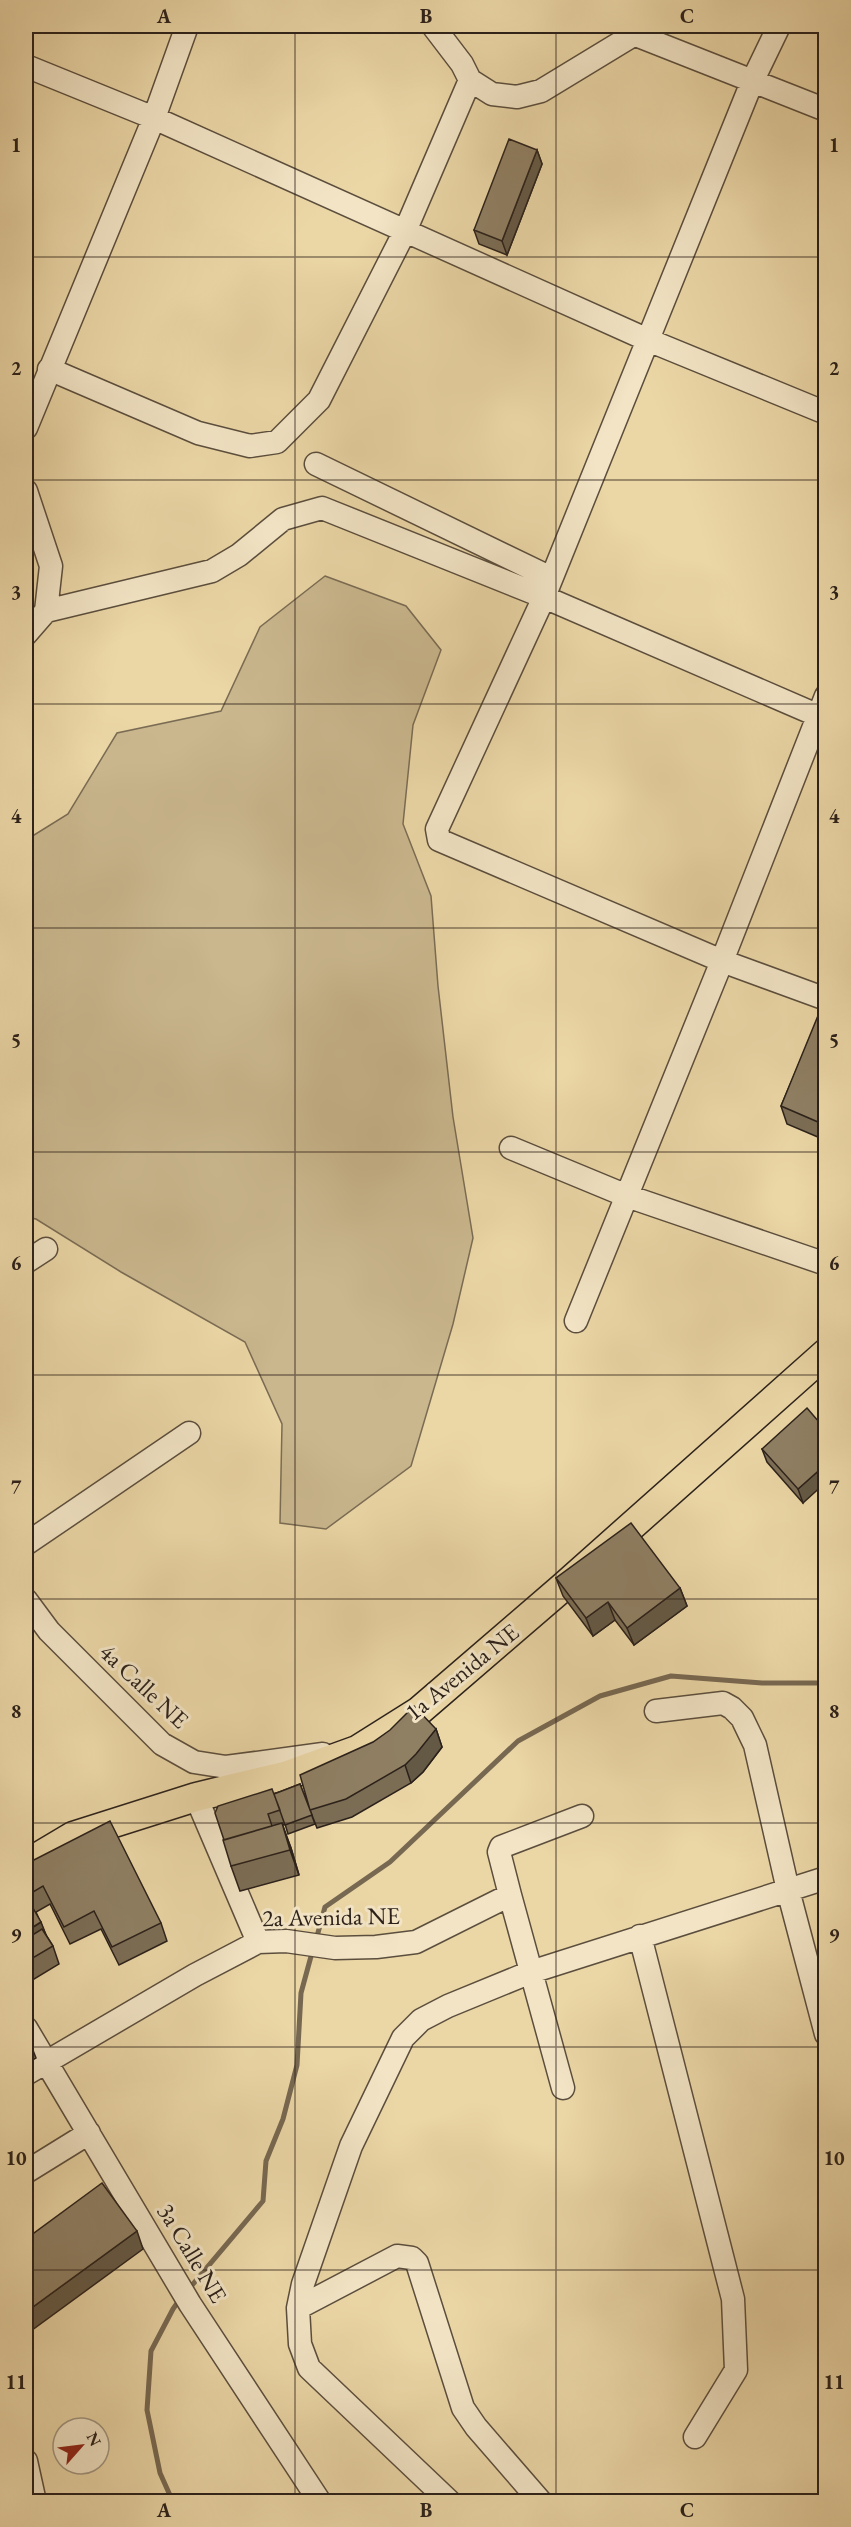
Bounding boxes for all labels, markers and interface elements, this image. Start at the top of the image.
text: A [156,3,172,29]
text: B [420,3,432,29]
text: C [680,3,694,29]
text: 1 [11,132,21,158]
text: 1 [829,132,839,158]
text: 2 [11,355,22,381]
text: 2 [829,355,840,381]
text: 3 [11,579,21,605]
text: 3 [829,579,839,605]
text: 4 [11,803,22,829]
text: 4 [829,803,840,829]
text: 5 [11,1027,21,1053]
text: 5 [829,1027,839,1053]
text: 6 [11,1250,22,1276]
text: 6 [829,1250,840,1276]
text: 7 [11,1474,22,1500]
text: 7 [829,1474,840,1500]
street label: 1a Avenida NE [398,1616,525,1727]
street label: 4a Calle NE [93,1637,195,1735]
text: 8 [11,1698,21,1724]
text: 8 [829,1698,839,1724]
street label: 2a Avenida NE [262,1900,400,1933]
text: 9 [11,1922,22,1948]
text: 9 [829,1922,840,1948]
text: 10 [5,2145,27,2171]
text: 10 [823,2145,845,2171]
street label: 3a Calle NE [151,2197,234,2308]
text: 11 [5,2369,27,2395]
text: 11 [823,2369,845,2395]
north arrow [51,2416,111,2476]
text: N [81,2429,106,2450]
text: A [156,2497,172,2523]
text: B [420,2497,432,2523]
text: C [680,2497,694,2523]

